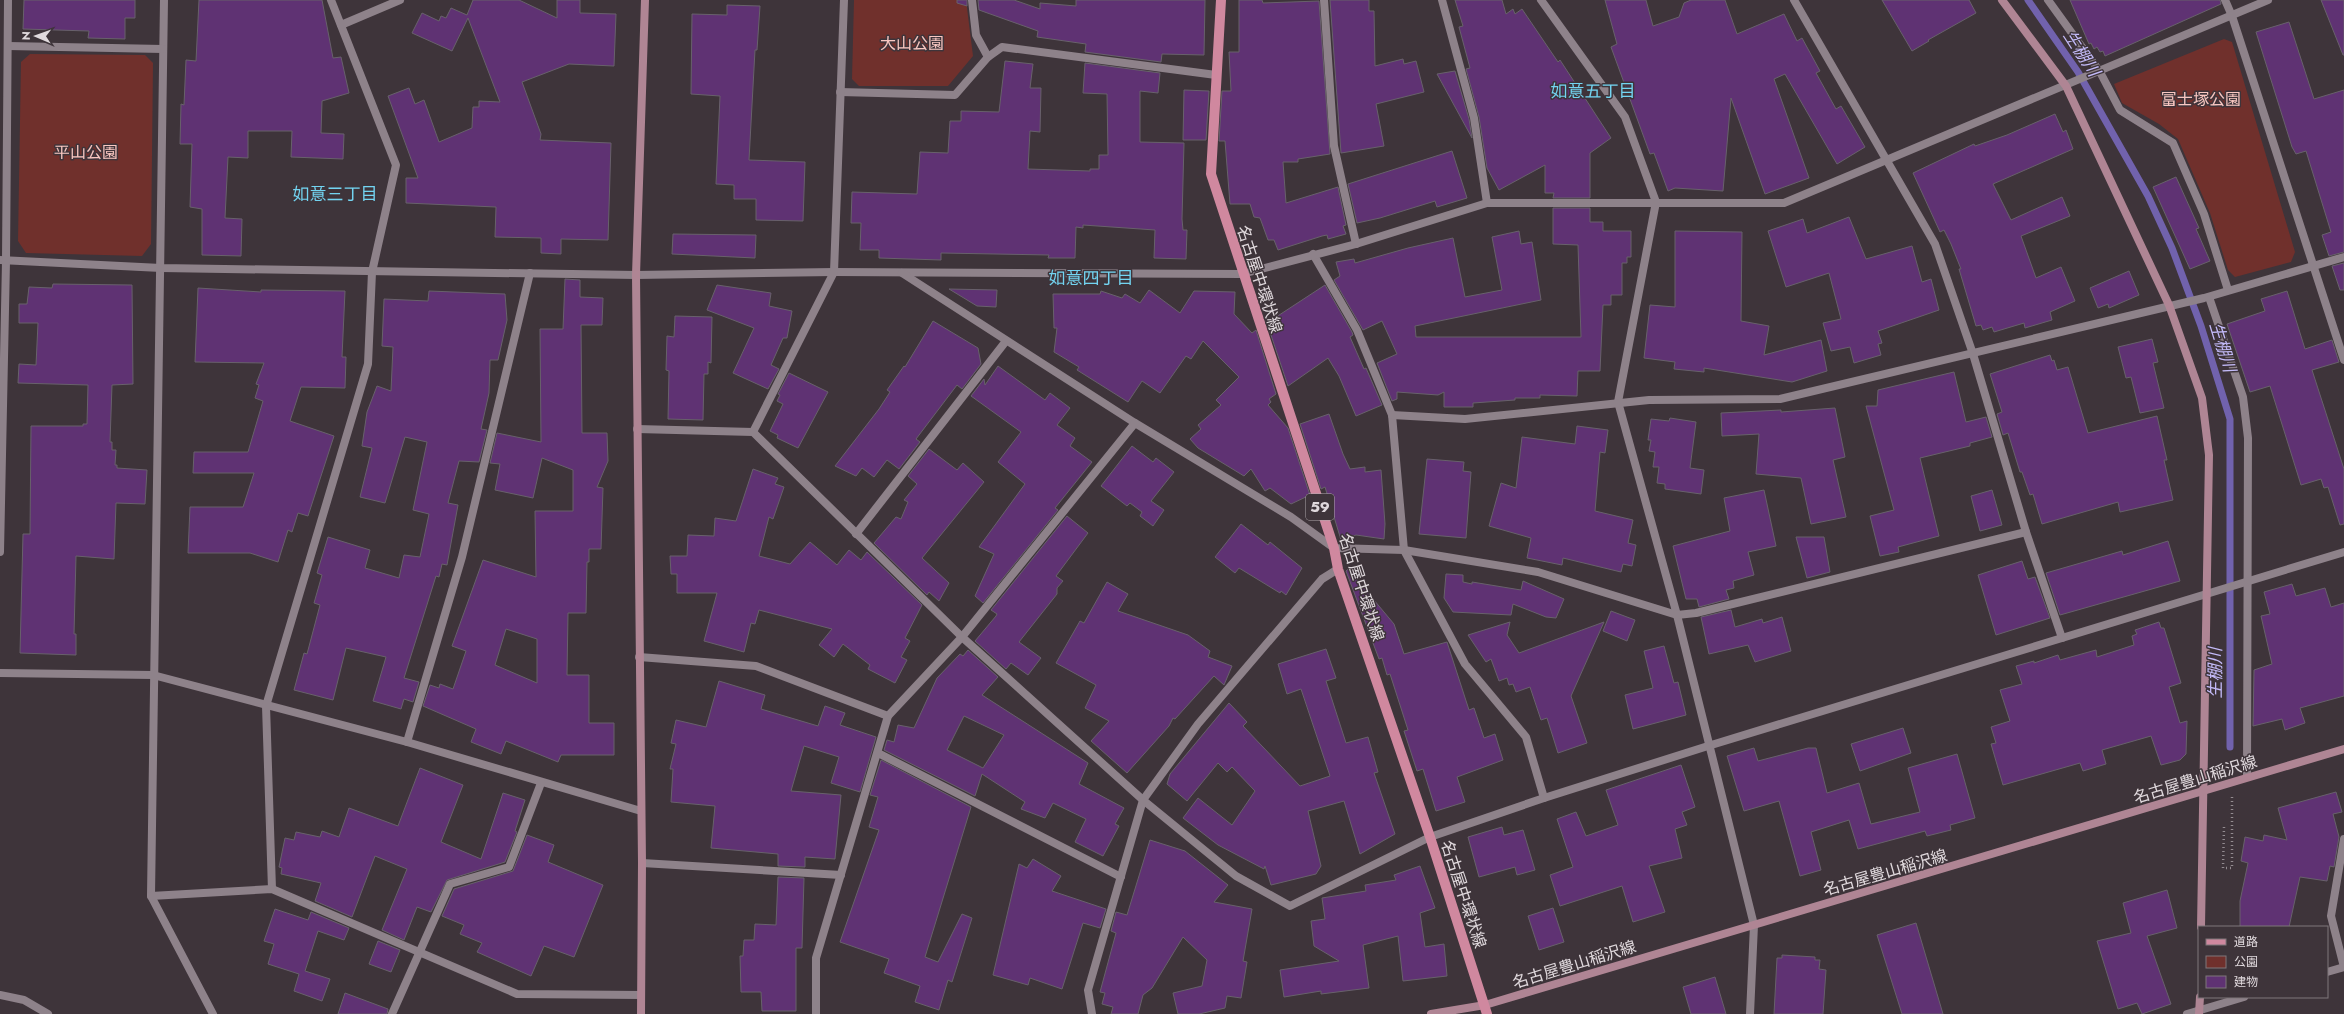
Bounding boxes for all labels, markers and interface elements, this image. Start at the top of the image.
north arrow [16,16,56,56]
water label: 生棚川 [2058,25,2107,83]
text: N [18,31,34,40]
park label: 大山公園 [880,32,944,55]
district label: 如意五丁目 [1551,79,1636,103]
park label: 富士塚公園 [2161,88,2241,111]
park label: 平山公園 [54,141,118,164]
district label: 如意三丁目 [293,182,378,206]
street label: 名古屋中環状線 [1231,222,1288,336]
district label: 如意四丁目 [1049,266,1134,290]
water label: 生棚川 [2204,319,2243,377]
road number: 59 [1306,494,1334,520]
street label: 名古屋中環状線 [1333,530,1390,644]
water label: 生棚川 [2203,646,2227,699]
street label: 名古屋豊山稲沢線 [2131,750,2260,809]
street label: 名古屋中環状線 [1435,837,1492,951]
street label: 名古屋豊山稲沢線 [1820,844,1950,901]
legend [2198,926,2328,998]
text: 道路 [2234,933,2258,951]
street label: 名古屋豊山稲沢線 [1510,935,1639,994]
text: 公園 [2234,953,2258,971]
text: 建物 [2234,973,2258,991]

